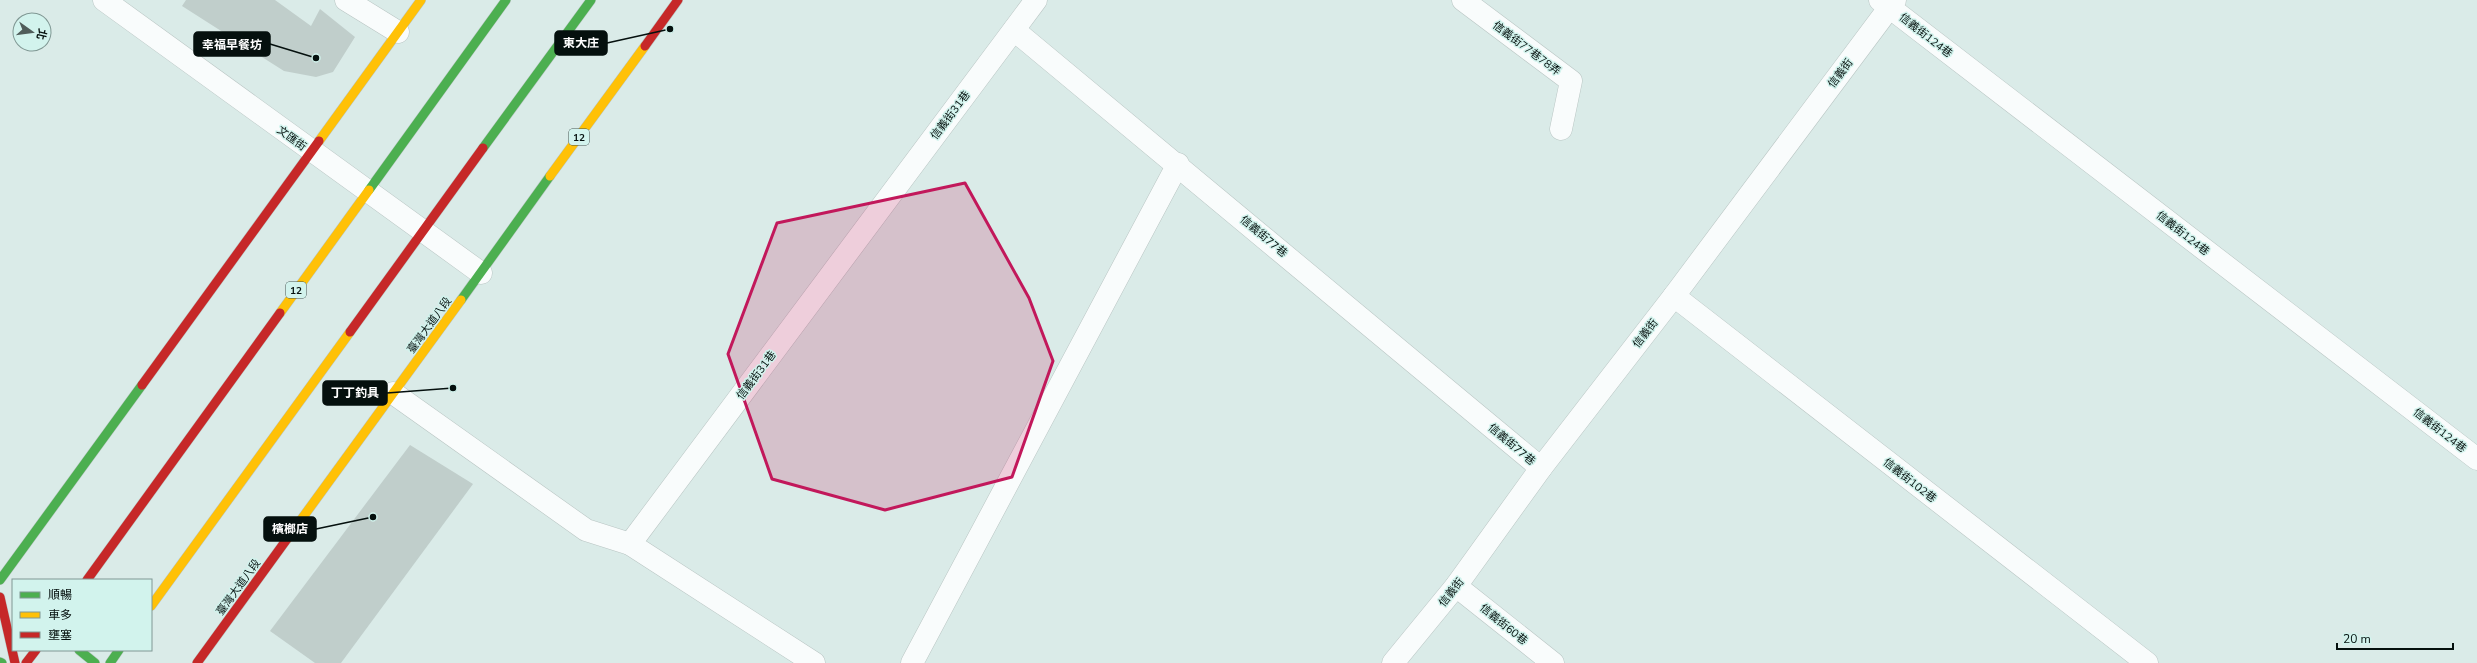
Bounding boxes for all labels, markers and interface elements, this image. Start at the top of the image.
street label: 信義街124巷 [1896,10,1955,61]
north arrow [12,12,52,52]
street label: 信義街77巷78弄 [1490,18,1564,79]
text: 北 [33,27,50,41]
callout: 東大庄 [555,31,607,55]
callout: 幸福早餐坊 [194,32,270,56]
text: 東大庄 [563,35,599,51]
text: 幸福早餐坊 [202,37,262,53]
street label: 信義街 [1824,56,1856,91]
street label: 信義街31巷 [927,88,974,143]
street label: 文匯街 [274,123,309,154]
road number: 12 [569,129,589,145]
street label: 信義街124巷 [2153,208,2212,259]
street label: 信義街77巷 [1237,212,1290,261]
road number: 12 [286,282,306,298]
street label: 臺灣大道八段 [404,294,455,356]
street label: 信義街 [1629,316,1661,351]
street label: 信義街31巷 [733,348,780,403]
callout: 丁丁釣具 [323,381,387,405]
text: 丁丁釣具 [331,385,379,401]
street label: 信義街124巷 [2410,405,2469,456]
street label: 信義街77巷 [1485,420,1538,469]
street label: 信義街102巷 [1880,455,1939,506]
callout: 檳榔店 [264,517,316,541]
text: 檳榔店 [272,521,308,537]
street label: 臺灣大道八段 [213,556,264,618]
street label: 信義街 [1435,575,1467,610]
legend [12,579,152,651]
text: 順暢 [48,587,72,603]
street label: 信義街60巷 [1477,601,1531,648]
text: 車多 [48,607,72,623]
scale bar [2337,625,2453,651]
text: 壅塞 [48,627,72,643]
text: 20 m [2343,631,2371,647]

